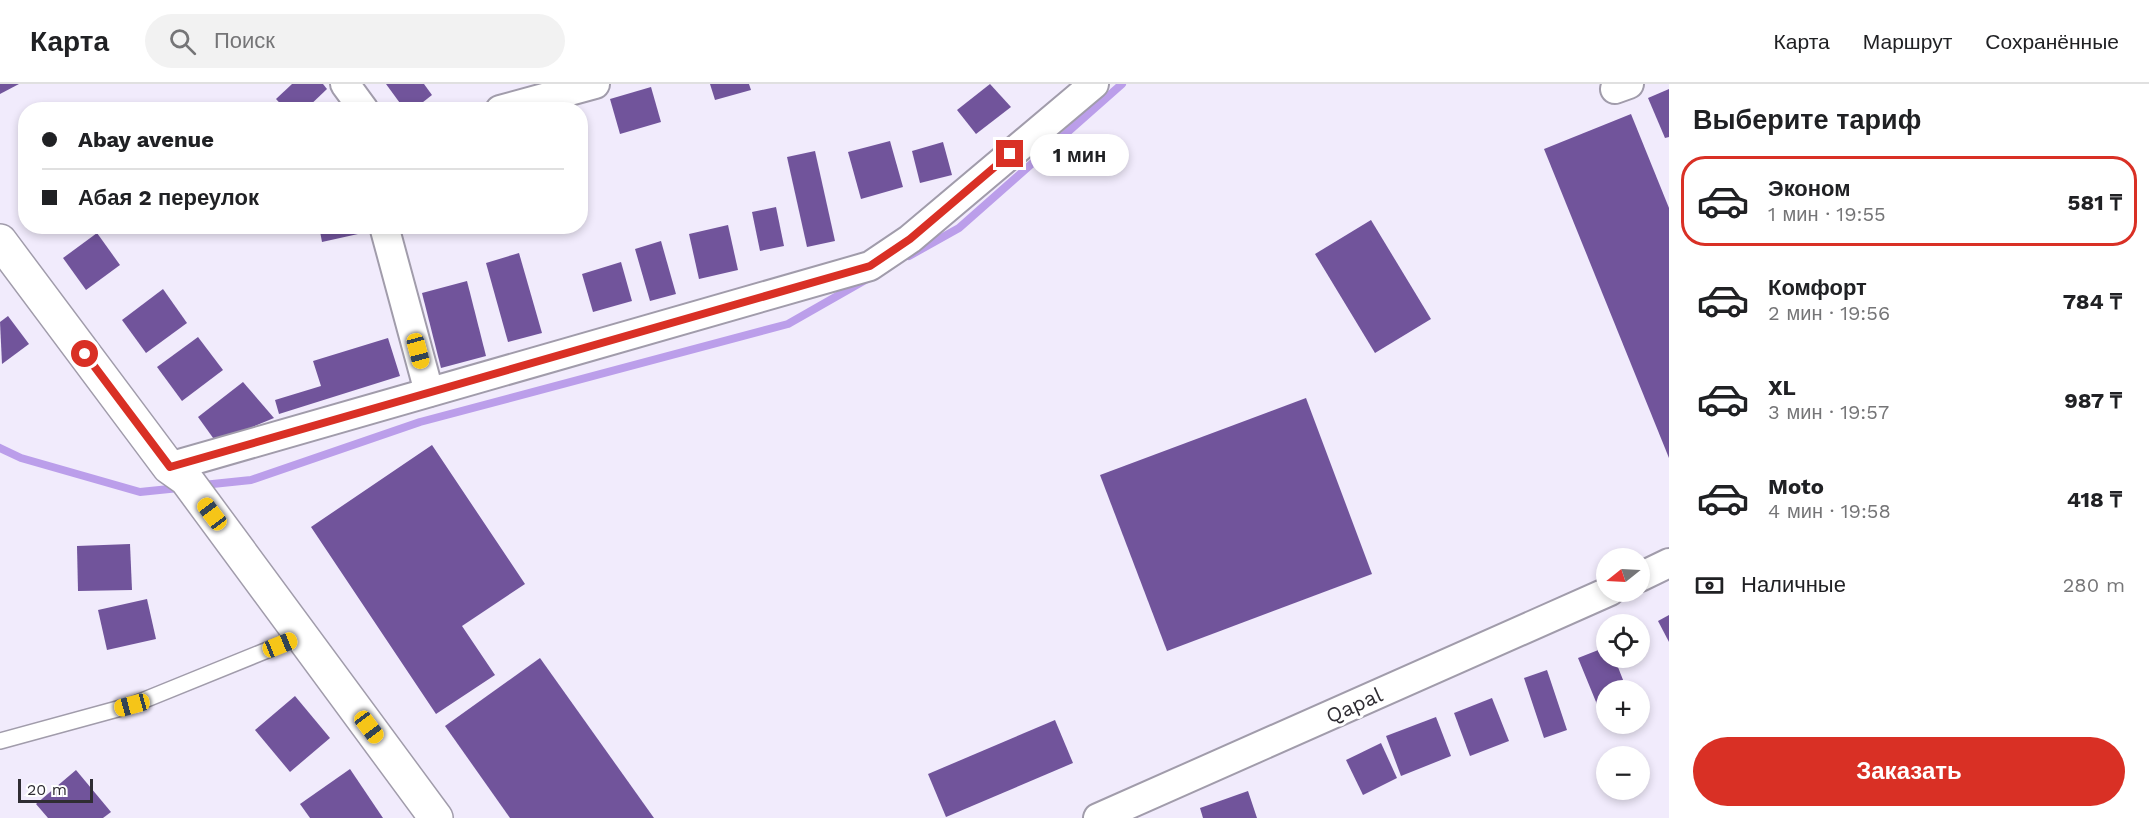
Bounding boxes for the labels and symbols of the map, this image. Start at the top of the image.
callout: 1 мин [1031,133,1130,175]
route end [996,140,1023,167]
car [405,331,431,371]
route start [71,340,98,367]
car [194,494,230,534]
north arrow [1596,548,1650,602]
car [260,630,300,660]
street label: Qapal [1322,681,1387,728]
car [112,692,152,718]
car [351,707,387,747]
scale bar [18,776,93,804]

